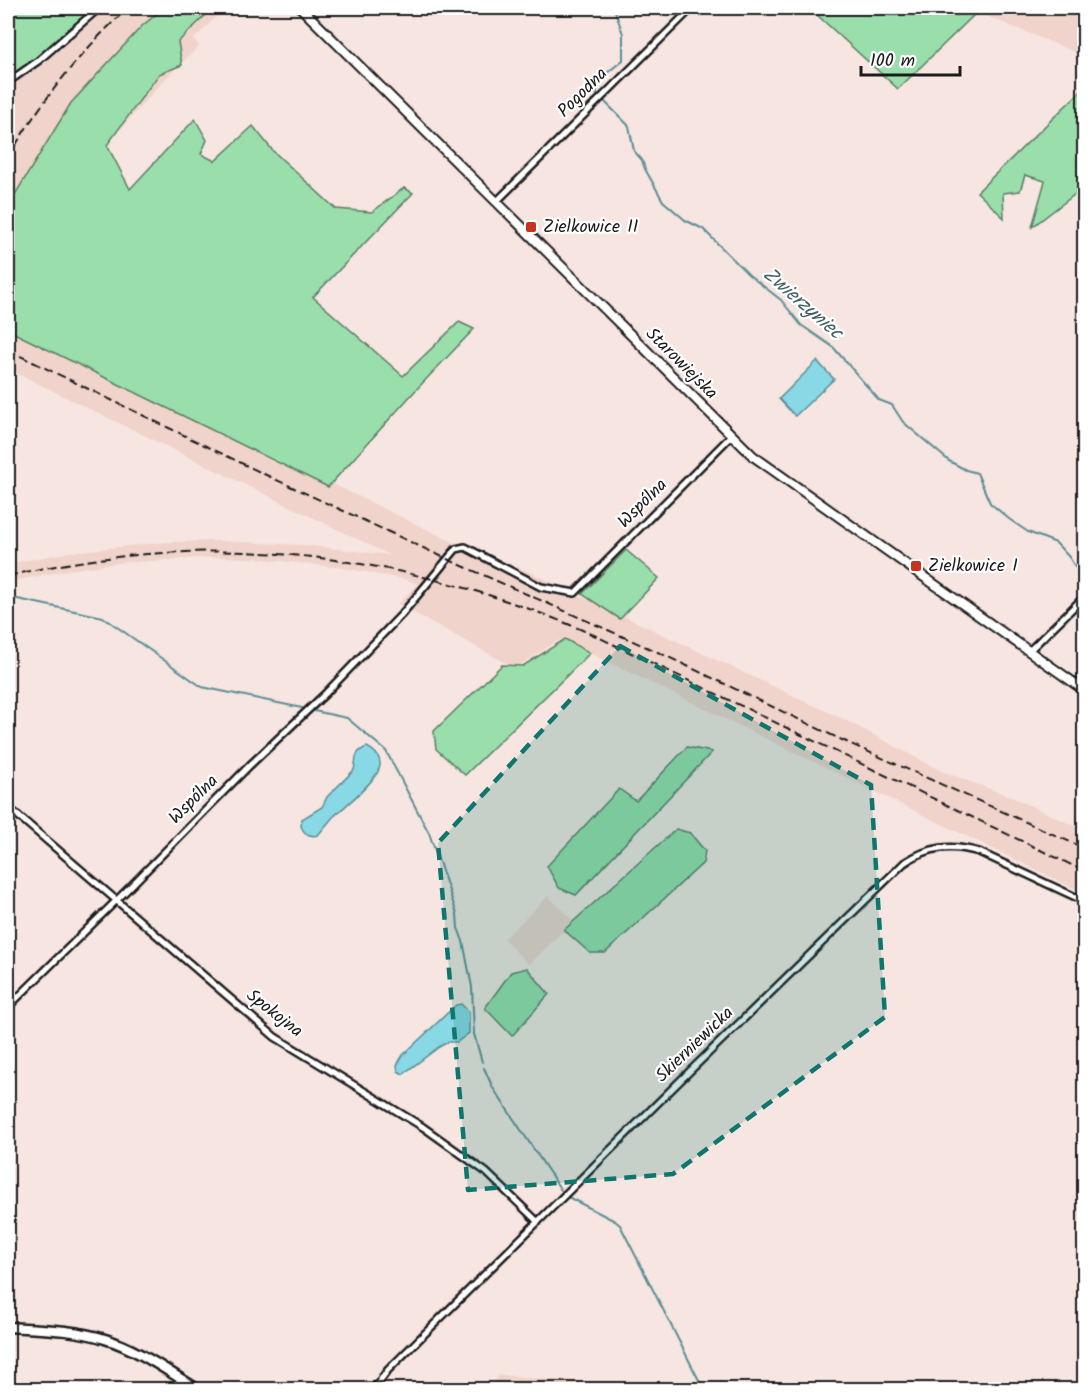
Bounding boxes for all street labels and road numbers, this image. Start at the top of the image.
street label: Pogodna [551,61,615,125]
street label: Starowiejska [638,321,724,407]
street label: Wspólna [611,472,675,536]
street label: Wspólna [162,768,226,832]
street label: Spokojna [239,982,309,1046]
street label: Skierniewicka [649,1000,741,1090]

